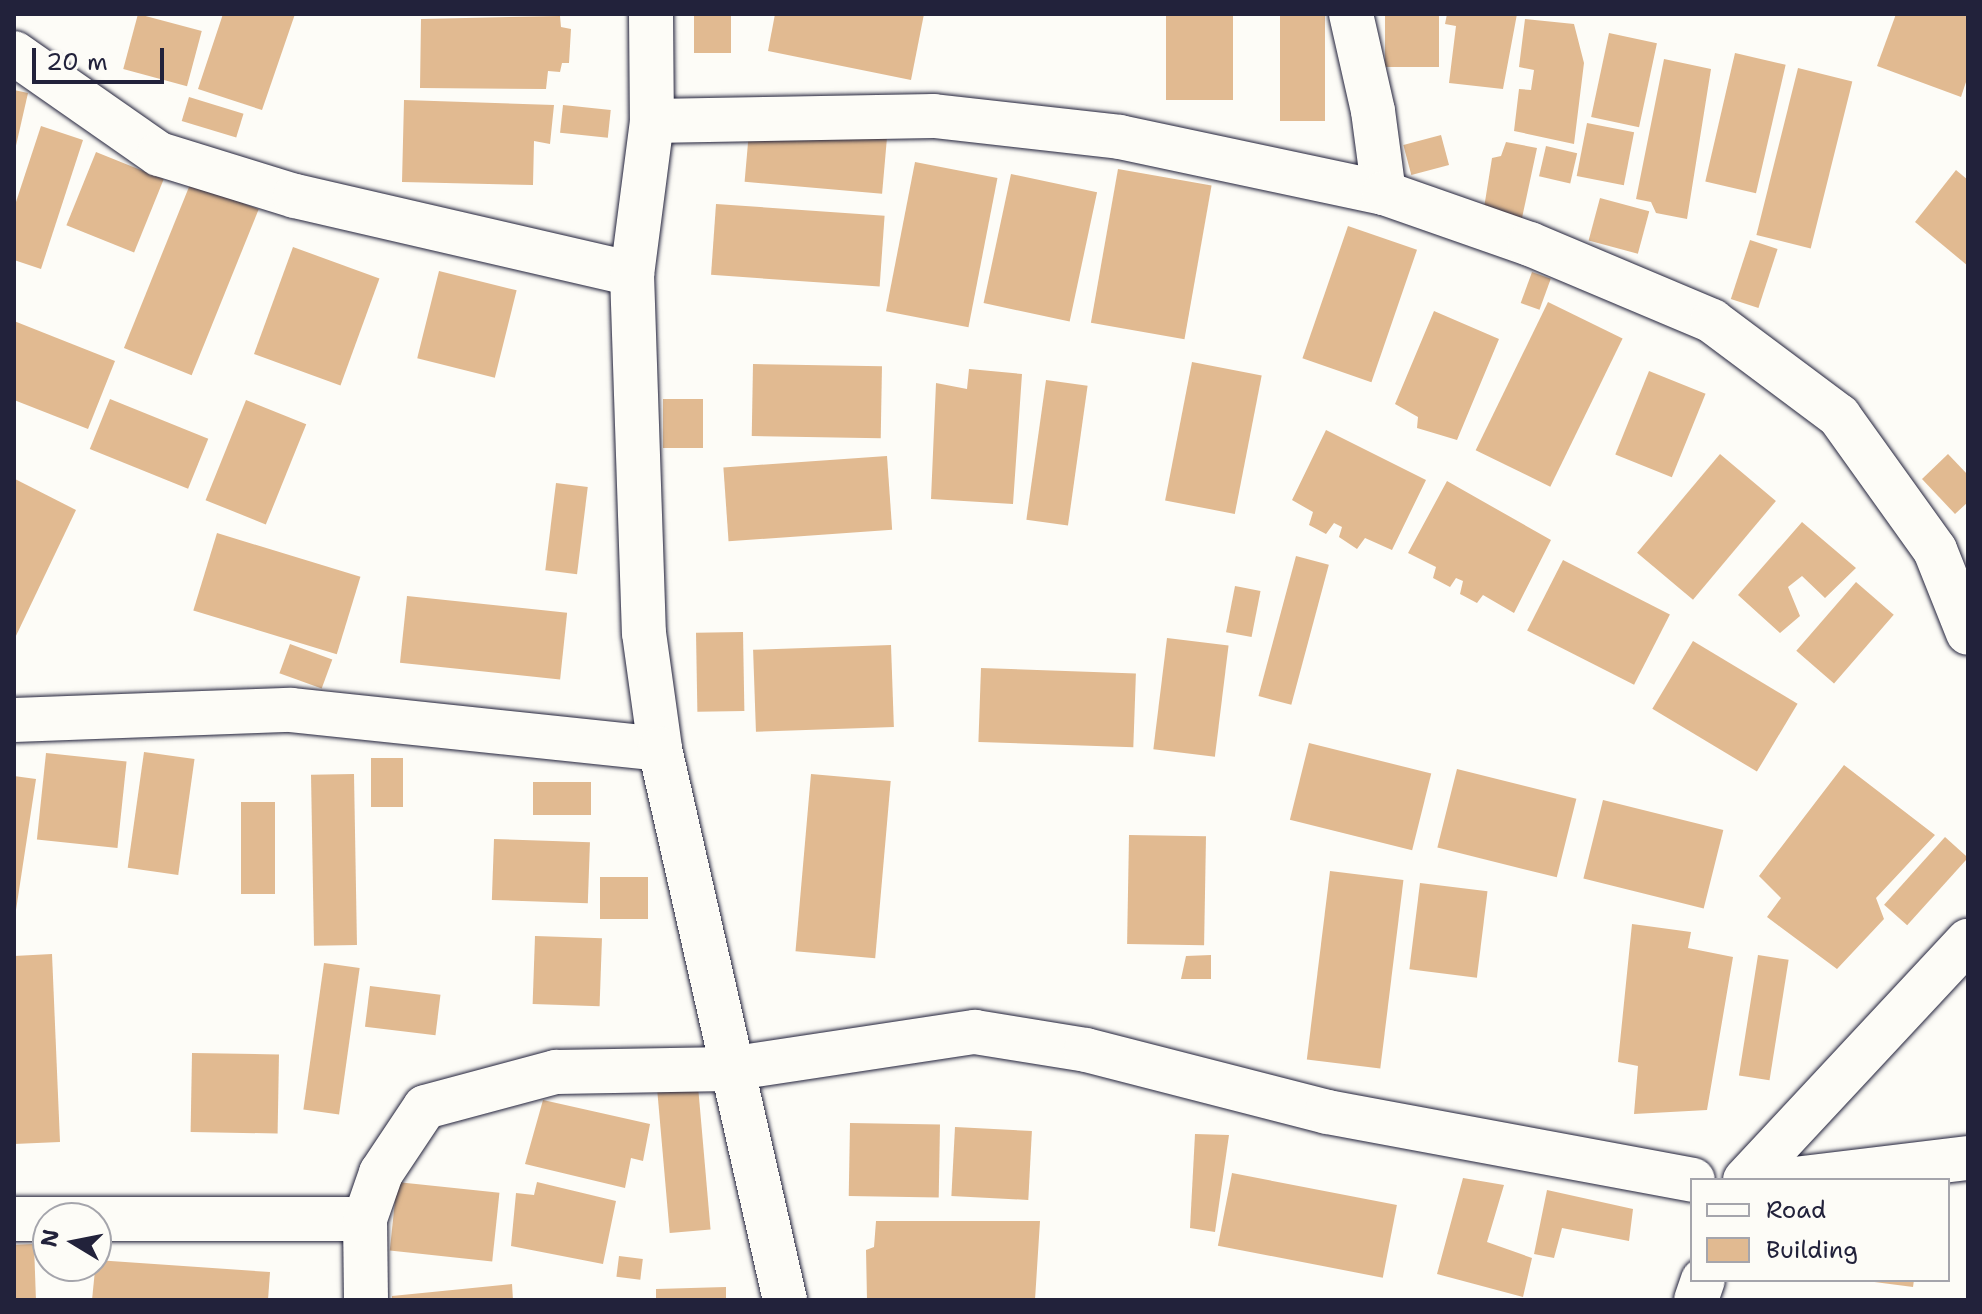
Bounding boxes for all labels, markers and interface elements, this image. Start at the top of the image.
scale bar [36,32,168,82]
text: 20 m [46,46,108,78]
legend [1690,1178,1950,1282]
text: Road [1766,1194,1826,1226]
north arrow [32,1202,112,1282]
text: N [34,1227,66,1249]
text: Building [1766,1234,1858,1266]

